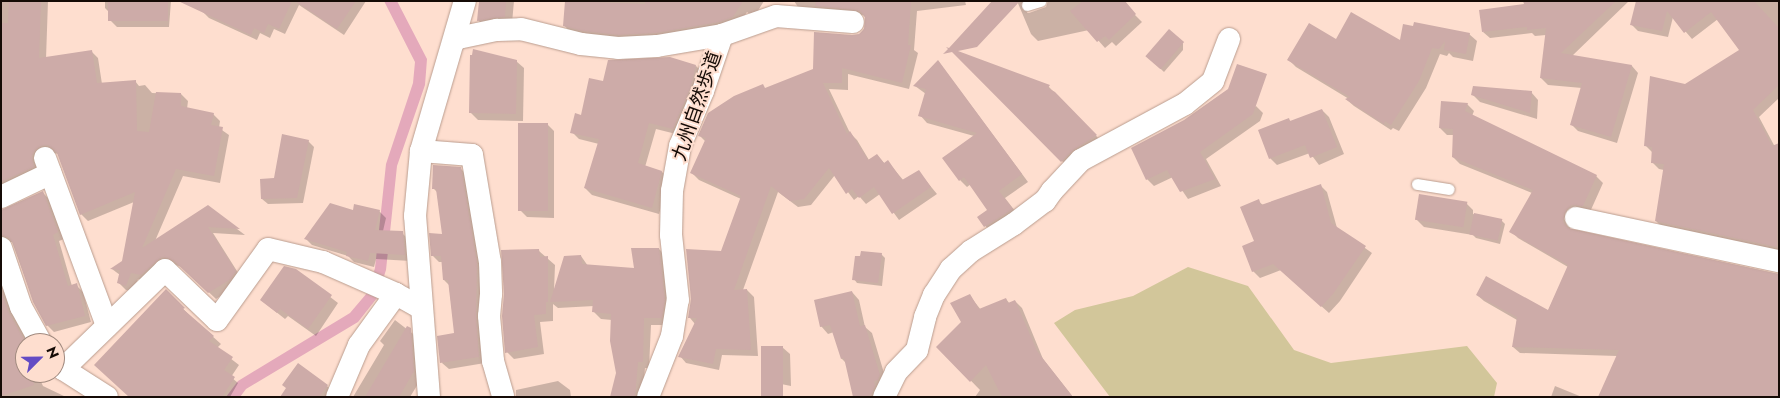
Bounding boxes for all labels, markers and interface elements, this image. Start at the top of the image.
street label: 九州自然歩道 [668,48,726,164]
north arrow [15,333,65,383]
text: N [42,344,64,362]

